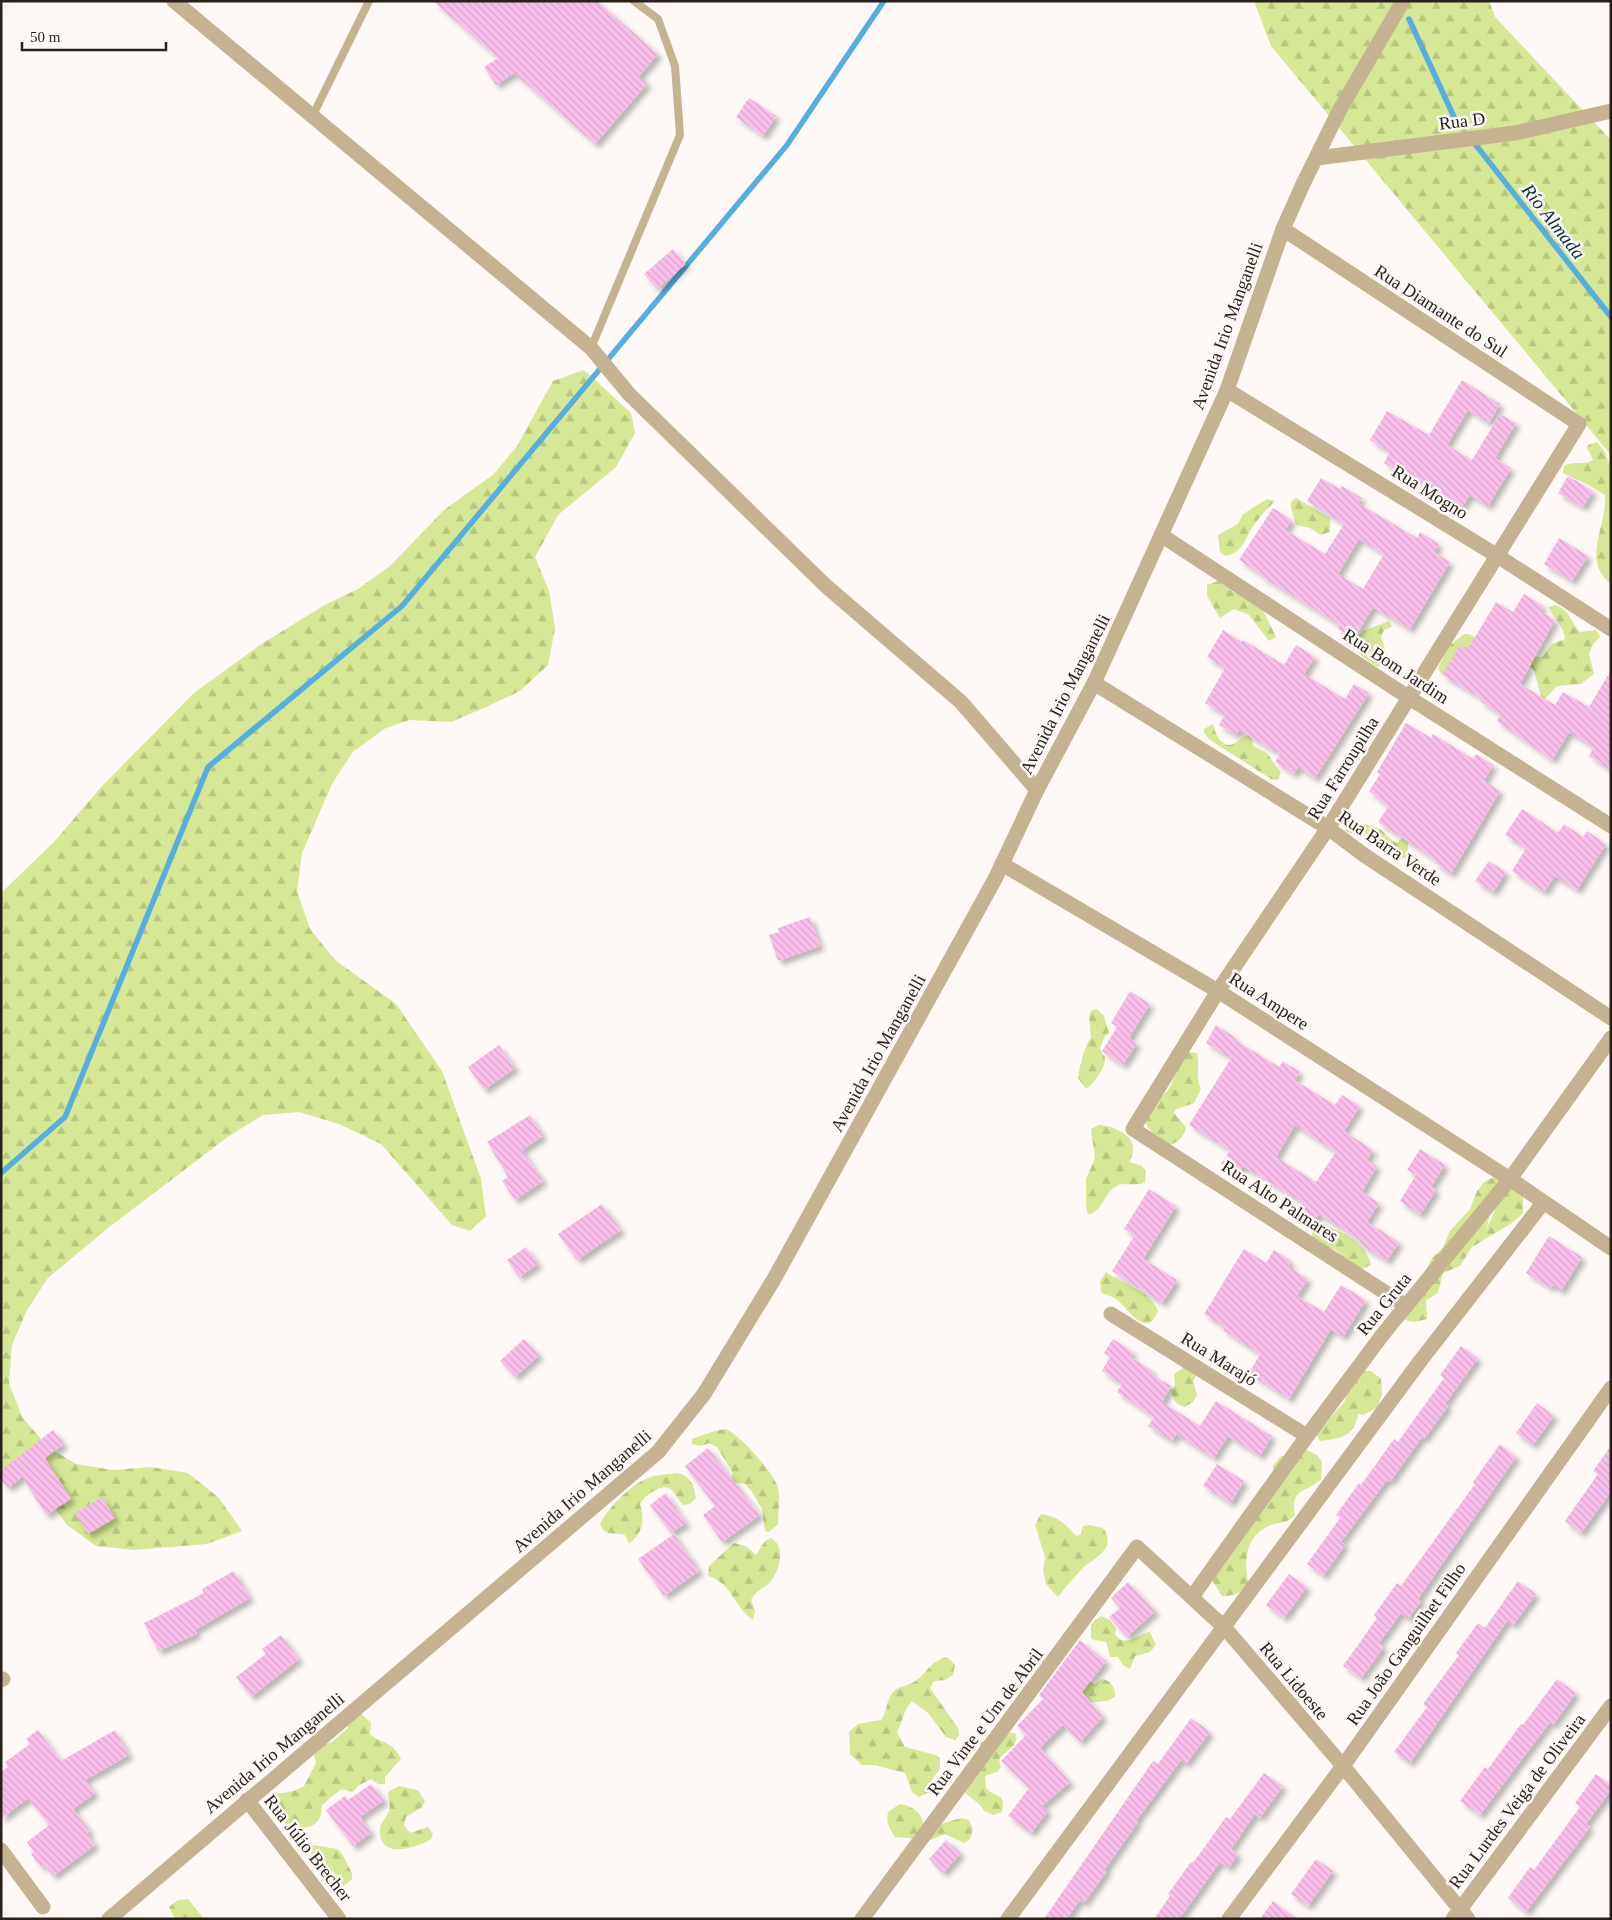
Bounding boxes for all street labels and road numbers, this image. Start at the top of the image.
street label: Rua D [1438,108,1486,134]
street label: Avenida Irio Manganelli [1187,240,1267,412]
street label: Rua Diamante do Sul [1371,261,1511,361]
street label: Rua Mogno [1388,461,1472,523]
street label: Avenida Irio Manganelli [1016,611,1114,777]
street label: Rua Bom Jardim [1339,624,1453,708]
street label: Rua Farroupilha [1303,713,1383,823]
street label: Rua Barra Verde [1335,806,1445,890]
street label: Rua Ampere [1226,968,1312,1034]
street label: Avenida Irio Manganelli [826,971,930,1135]
street label: Rua Alto Palmares [1218,1156,1342,1246]
street label: Rua Gruta [1353,1269,1415,1339]
street label: Rua Marajó [1177,1328,1261,1390]
street label: Avenida Irio Manganelli [509,1426,655,1556]
street label: Rua João Ganguilhet Filho [1342,1559,1470,1729]
street label: Rua Lidoeste [1256,1638,1332,1724]
street label: Rua Vinte e Um de Abril [923,1644,1047,1800]
street label: Avenida Irio Manganelli [200,1689,348,1817]
street label: Rua Lurdes Veiga de Oliveira [1445,1710,1589,1892]
street label: Rua Júlio Brecher [260,1791,356,1905]

